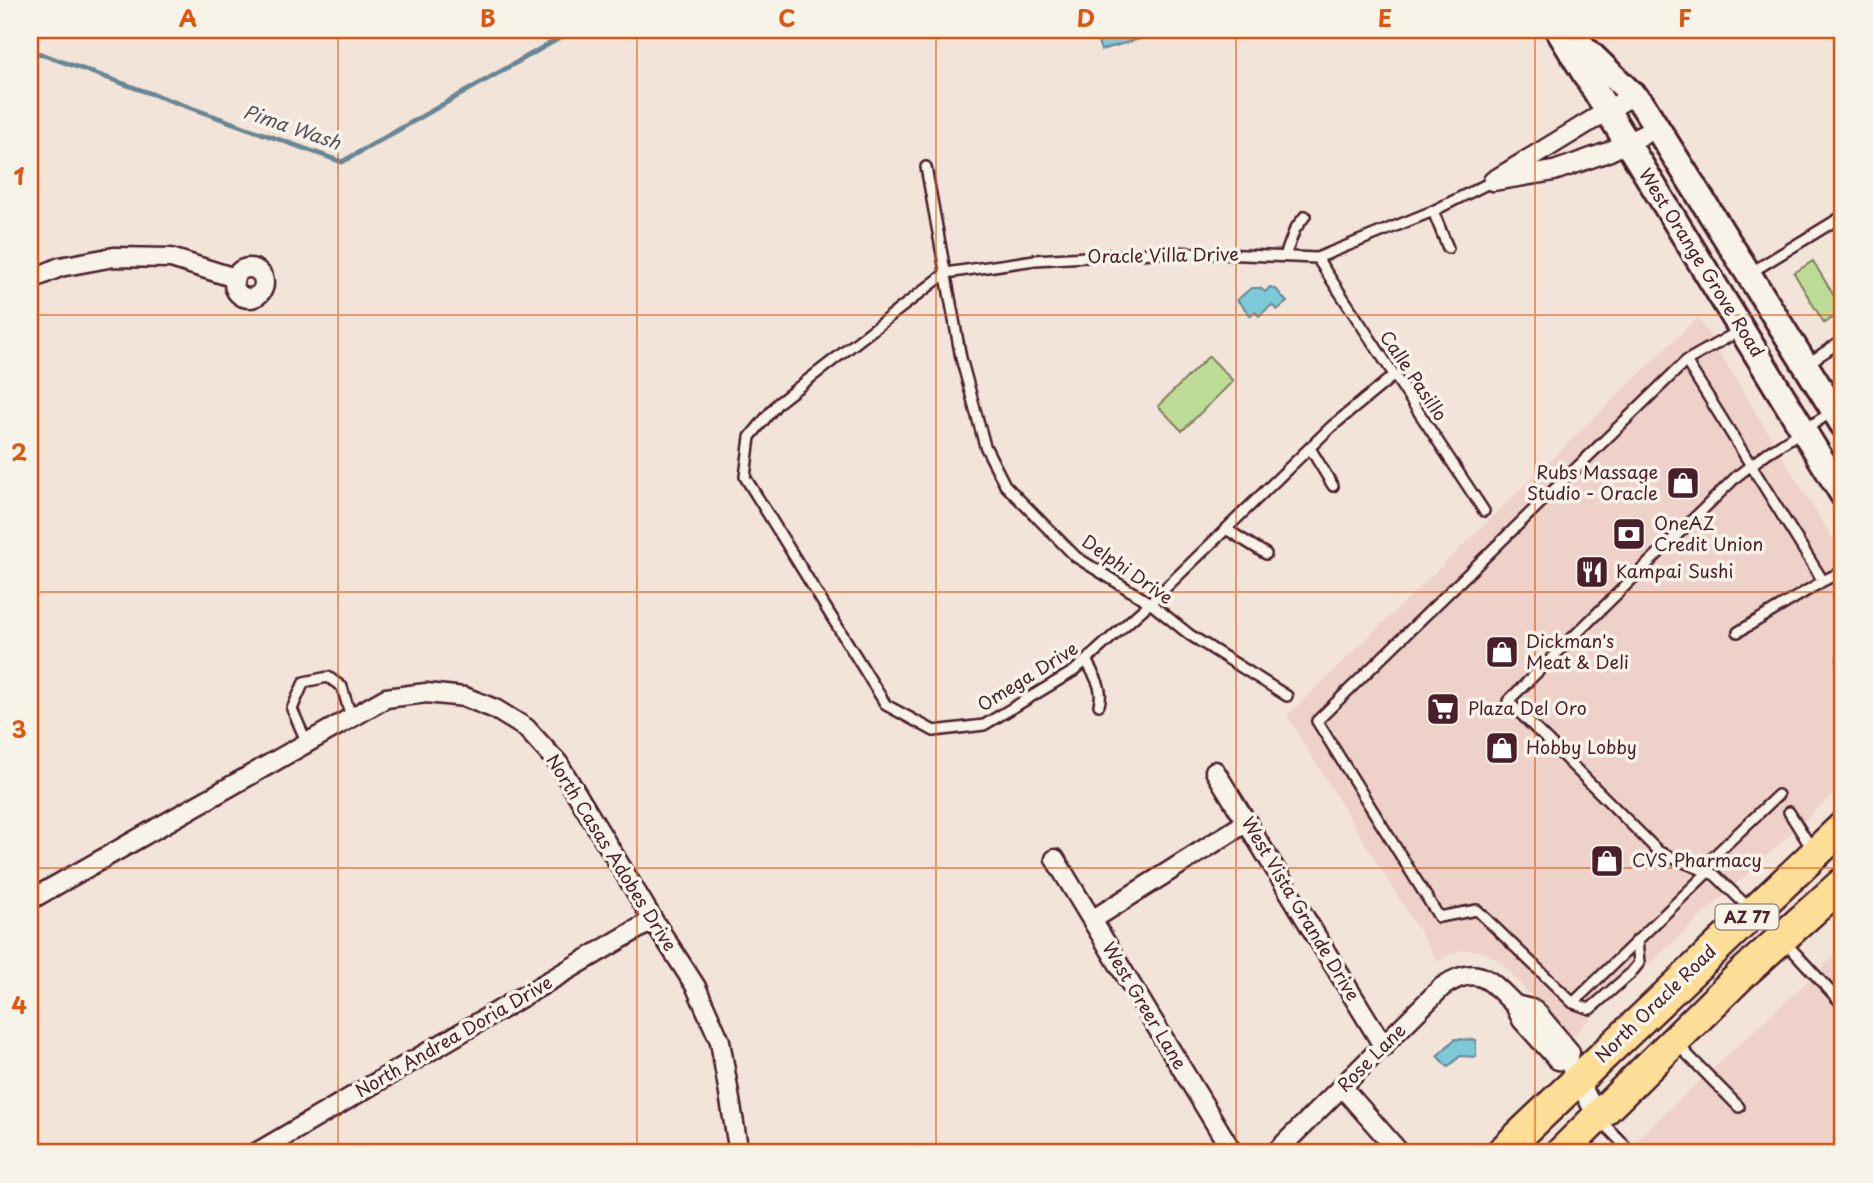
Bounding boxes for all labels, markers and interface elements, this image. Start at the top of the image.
text: A [179,0,197,35]
text: B [480,0,496,35]
text: C [778,0,796,35]
text: D [1077,0,1095,35]
text: E [1378,0,1392,35]
text: F [1678,0,1692,35]
water label: Pima Wash [240,96,345,156]
text: 1 [14,158,25,193]
street label: West Orange Grove Road [1633,162,1772,362]
street label: Oracle Villa Drive [1087,240,1239,269]
street label: Calle Pasillo [1374,325,1454,426]
text: 2 [11,434,27,469]
place label: Rubs Massage Studio - Oracle [1527,458,1658,506]
shop icon: Rubs Massage Studio - Oracle [1664,464,1702,502]
place label: OneAZ Credit Union [1654,509,1763,557]
bank icon: OneAZ Credit Union [1610,515,1648,553]
street label: Delphi Drive [1077,527,1179,610]
restaurant icon: Kampai Sushi [1573,553,1611,591]
place label: Kampai Sushi [1616,557,1734,584]
place label: Dickman's Meat & Deli [1526,627,1629,675]
shop icon: Dickman's Meat & Deli [1483,633,1521,671]
street label: Omega Drive [972,634,1083,717]
supermarket icon: Plaza Del Oro [1424,690,1462,728]
place label: Plaza Del Oro [1468,694,1587,721]
text: 3 [11,711,27,746]
shop icon: Hobby Lobby [1483,729,1521,767]
place label: Hobby Lobby [1526,733,1637,760]
street label: North Casas Adobes Drive [540,748,684,956]
street label: West Vista Grande Drive [1235,811,1367,1005]
shop icon: CVS Pharmacy [1588,842,1626,880]
place label: CVS Pharmacy [1632,846,1762,873]
road number: AZ 77 [1716,904,1778,930]
street label: West Greer Lane [1096,936,1194,1074]
street label: North Oracle Road [1588,938,1722,1068]
street label: North Andrea Doria Drive [350,968,557,1103]
text: 4 [11,987,27,1022]
street label: Rose Lane [1330,1016,1411,1097]

